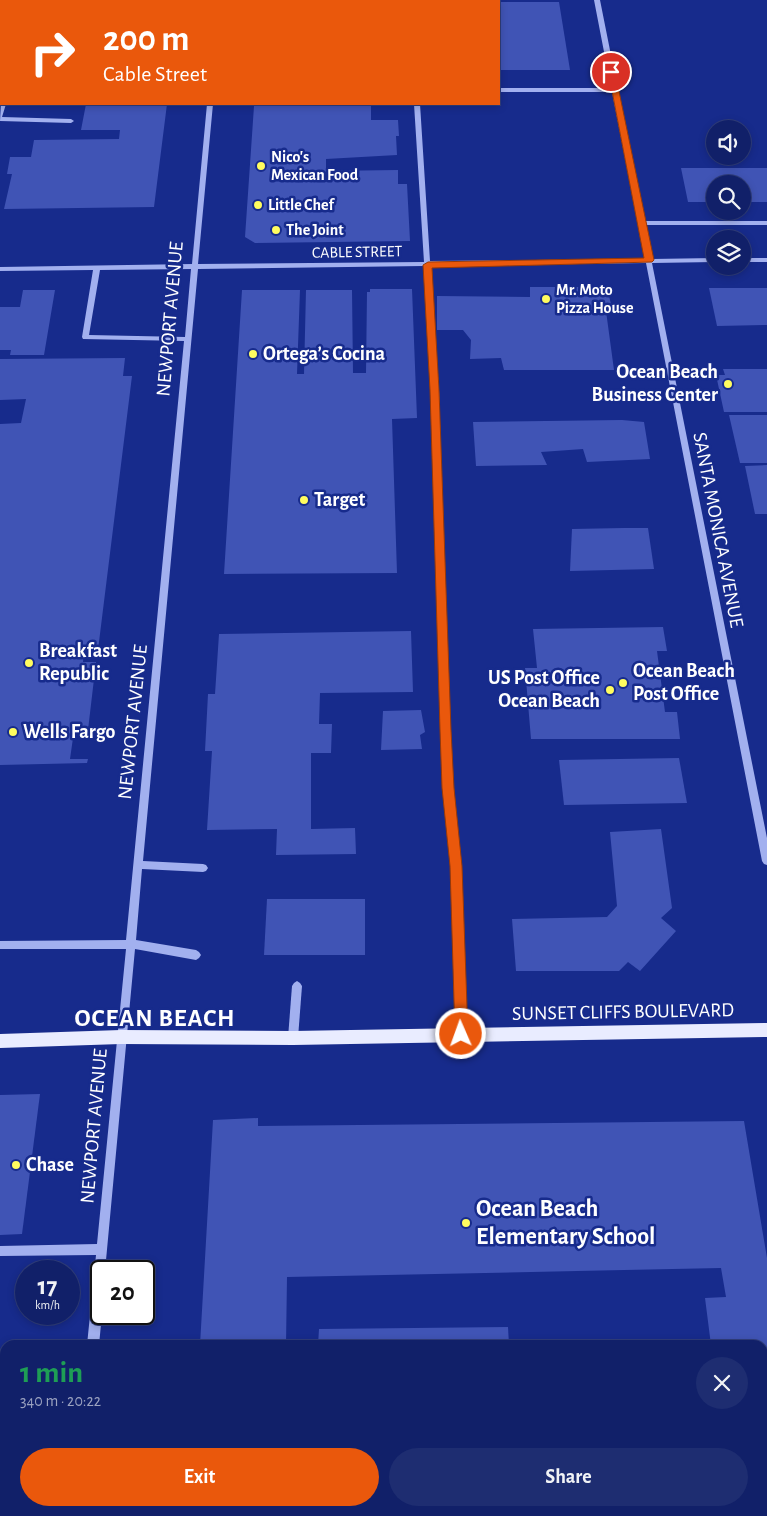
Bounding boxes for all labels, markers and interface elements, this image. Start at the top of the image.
icon: right [20,20,85,85]
text: 200 m [103,22,190,57]
pin [590,51,632,93]
icon: arrive [597,58,625,86]
text: Cable Street [103,63,207,85]
map controls [706,120,751,275]
button: sound [706,120,751,165]
place label: Nico's Mexican Food [271,149,359,183]
marker: Nico's Mexican Food [255,160,267,172]
button: search [706,175,751,220]
place label: Little Chef [268,197,336,213]
marker: Little Chef [252,199,264,211]
place label: The Joint [286,222,344,238]
marker: The Joint [270,224,282,236]
button: layers [706,230,751,275]
street label: NEWPORT AVENUE [153,240,187,397]
street label: CABLE STREET [312,243,403,261]
place label: Mr. Moto Pizza House [556,282,634,316]
marker: Mr. Moto Pizza House [540,293,552,305]
place label: Ortega’s Cocina [263,344,386,364]
marker: Ortega’s Cocina [247,348,259,360]
place label: Ocean Beach Business Center [592,362,718,405]
marker: Ocean Beach Business Center [722,378,734,390]
street label: SANTA MONICA AVENUE [689,431,747,630]
place label: Target [314,490,366,510]
marker: Target [298,494,310,506]
place label: Breakfast Republic [39,641,117,684]
street label: NEWPORT AVENUE [115,643,151,800]
marker: Breakfast Republic [23,657,35,669]
place label: Ocean Beach Post Office [633,661,735,704]
place label: US Post Office Ocean Beach [488,668,600,711]
marker: Ocean Beach Post Office [617,677,629,689]
marker: US Post Office Ocean Beach [604,684,616,696]
place label: Wells Fargo [23,722,116,742]
marker: Wells Fargo [7,726,19,738]
street label: SUNSET CLIFFS BOULEVARD [512,1000,734,1024]
district label: OCEAN BEACH [75,1006,235,1031]
position arrow [434,1007,486,1059]
street label: NEWPORT AVENUE [77,1047,111,1204]
place label: Chase [26,1155,74,1175]
marker: Chase [10,1159,22,1171]
place label: Ocean Beach Elementary School [476,1197,655,1249]
marker: Ocean Beach Elementary School [460,1217,472,1229]
speed limit sign: 20 [90,1260,155,1325]
text: 17 [38,1274,57,1299]
text: km/h [35,1299,60,1311]
button: close [696,1357,748,1409]
text: 1 min [20,1358,83,1388]
text: 340 m · 20:22 [20,1393,101,1409]
button: Exit [20,1448,379,1506]
button: Share [389,1448,748,1506]

